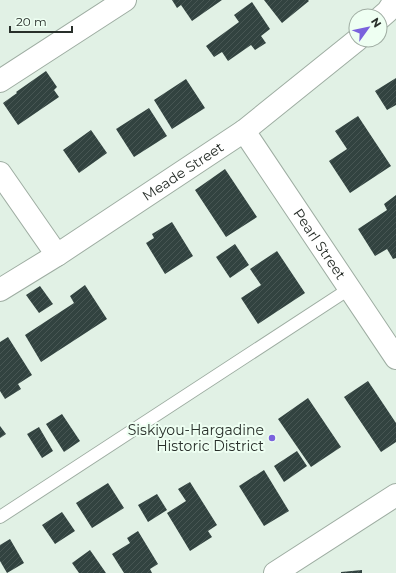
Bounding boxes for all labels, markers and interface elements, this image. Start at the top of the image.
scale bar [10,8,72,34]
north arrow [348,8,388,48]
text: 20 m [16,14,47,29]
text: N [368,15,385,30]
street label: Meade Street [139,138,227,205]
street label: Pearl Street [289,205,350,283]
place label: Siskiyou-Hargadine Historic District [128,421,264,455]
marker: Siskiyou-Hargadine Historic District [267,433,277,443]

